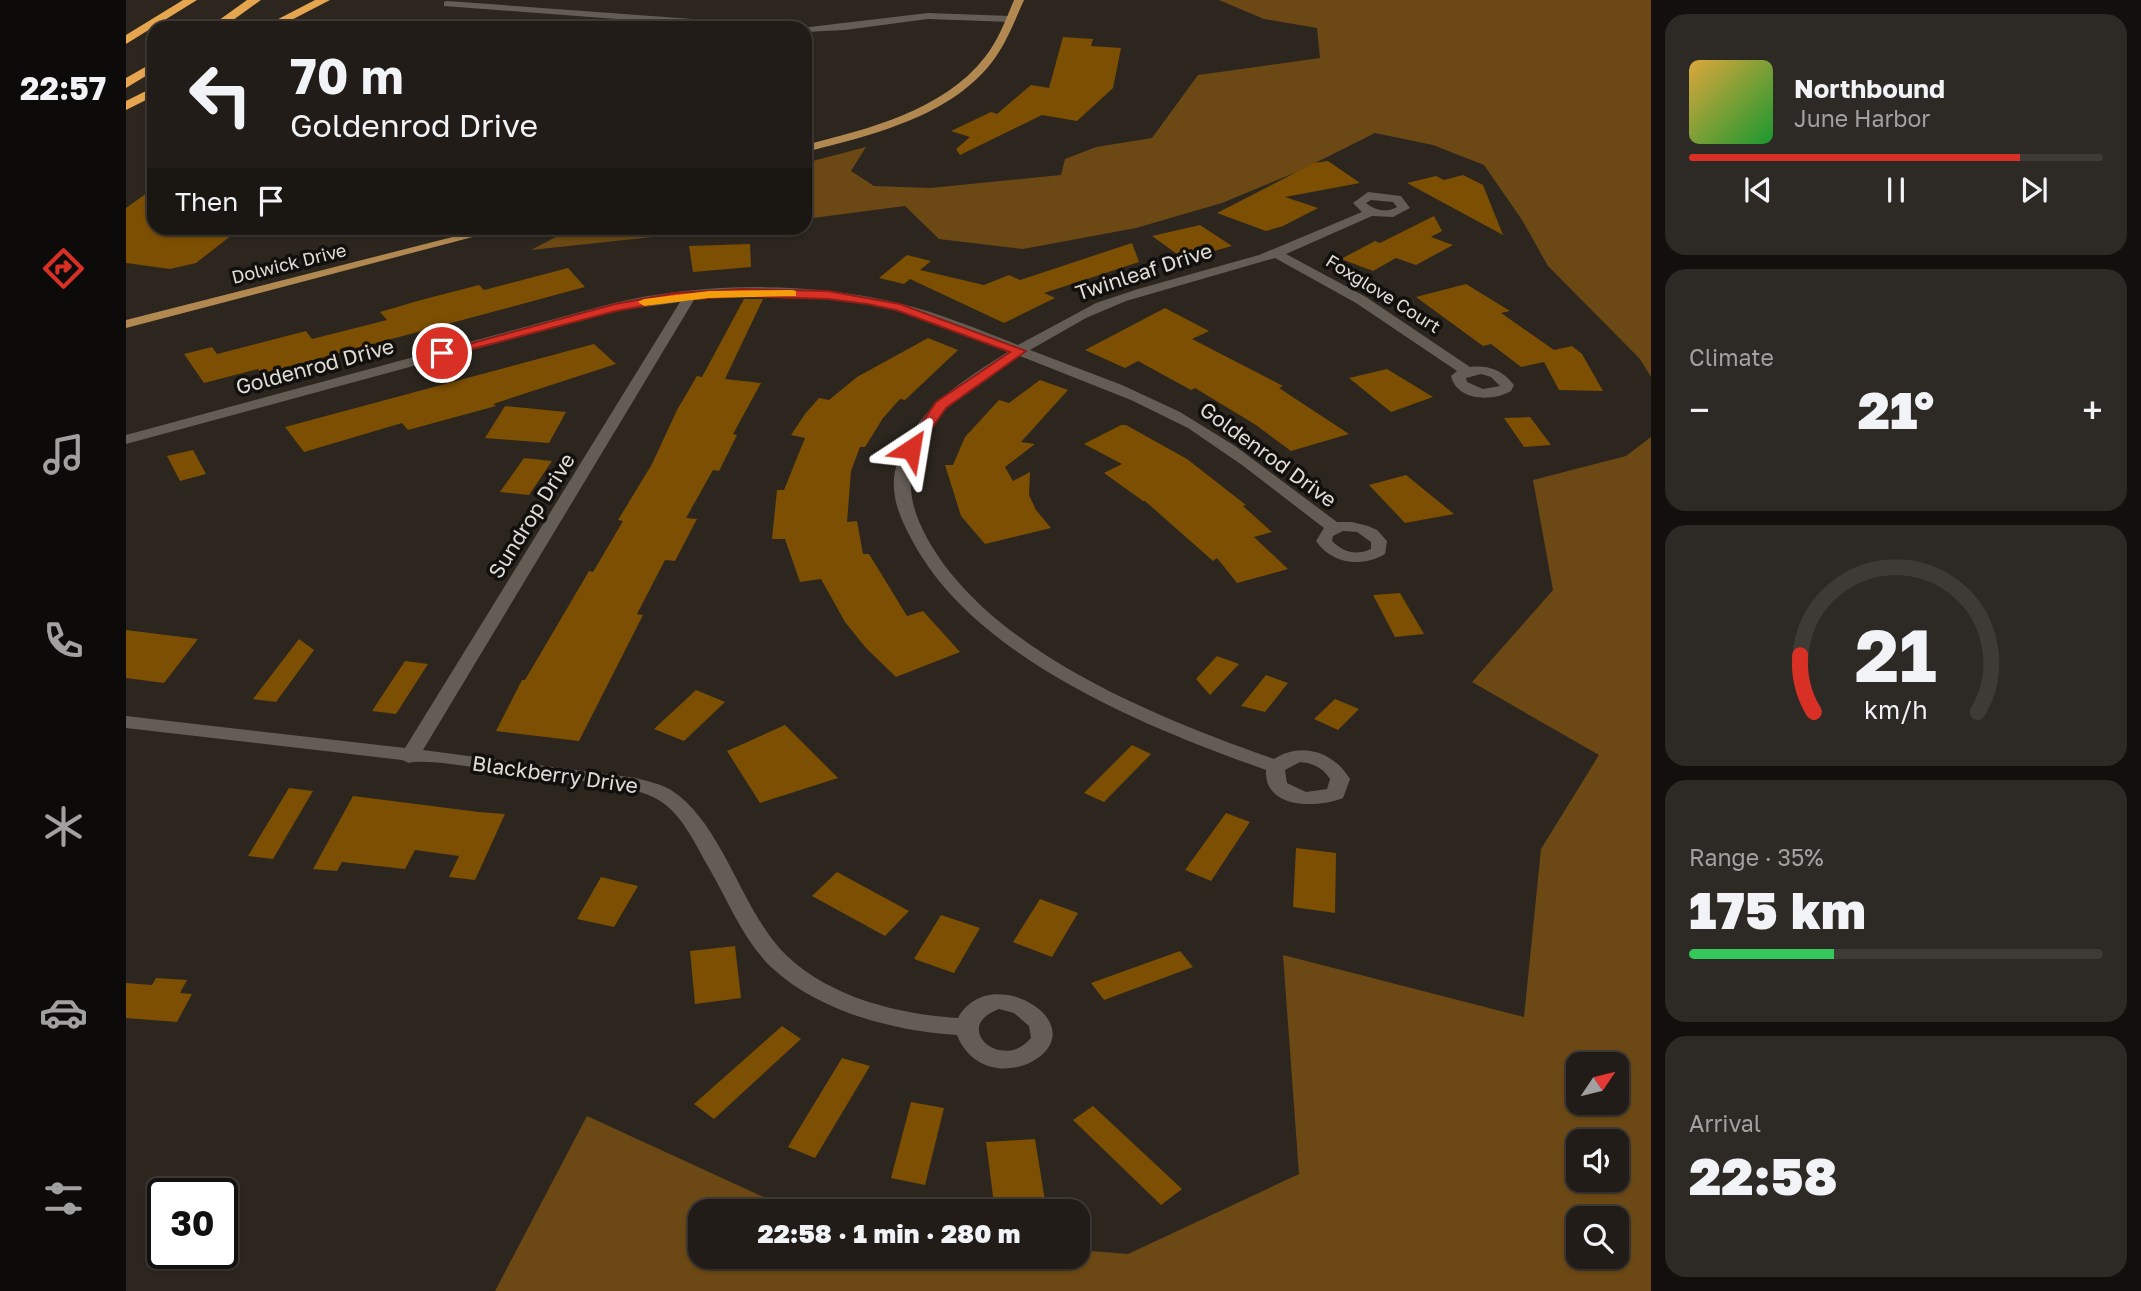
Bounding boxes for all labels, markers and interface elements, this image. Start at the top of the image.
text: 70 m [290,46,404,105]
icon: left [175,49,266,140]
text: 22:57 [20,69,106,107]
text: Northbound [1794,73,1945,104]
text: June Harbor [1794,104,1930,132]
text: Goldenrod Drive [290,106,538,144]
icon: previous [1739,171,1777,209]
icon: pause [1877,171,1915,209]
icon: next [2015,171,2053,209]
icon: arrive [252,182,290,220]
text: Then [175,186,238,217]
street label: Twinleaf Drive [1072,237,1215,305]
street label: Dolwick Drive [229,238,348,288]
icon: directions [39,244,88,293]
street label: Foxglove Court [1322,249,1445,337]
pin [412,323,472,383]
street label: Goldenrod Drive [233,332,397,400]
icon: arrive [423,334,461,372]
text: Climate [1689,343,1774,371]
text: 21° [1858,378,1934,440]
text: − [1689,387,1710,432]
text: + [2082,387,2103,432]
street label: Goldenrod Drive [1195,396,1342,513]
position arrow [874,412,948,486]
icon: music [39,430,88,479]
street label: Sundrop Drive [482,448,580,583]
text: 21 [1855,611,1937,698]
icon: phone [39,616,88,665]
text: km/h [1864,693,1928,724]
street label: Blackberry Drive [471,750,640,799]
icon: climate [39,802,88,851]
text: Range · 35% [1689,843,1824,871]
text: 175 km [1689,878,1866,940]
icon: car [39,988,88,1037]
north arrow [1566,1052,1629,1115]
map controls [1566,1052,1629,1269]
text: Arrival [1689,1109,1761,1137]
button: sound [1566,1129,1629,1192]
text: 22:58 [1689,1144,1837,1206]
icon: filters [39,1174,88,1223]
speed limit sign: 30 [147,1178,238,1269]
button: search [1566,1206,1629,1269]
text: 22:58 · 1 min · 280 m [758,1218,1020,1249]

